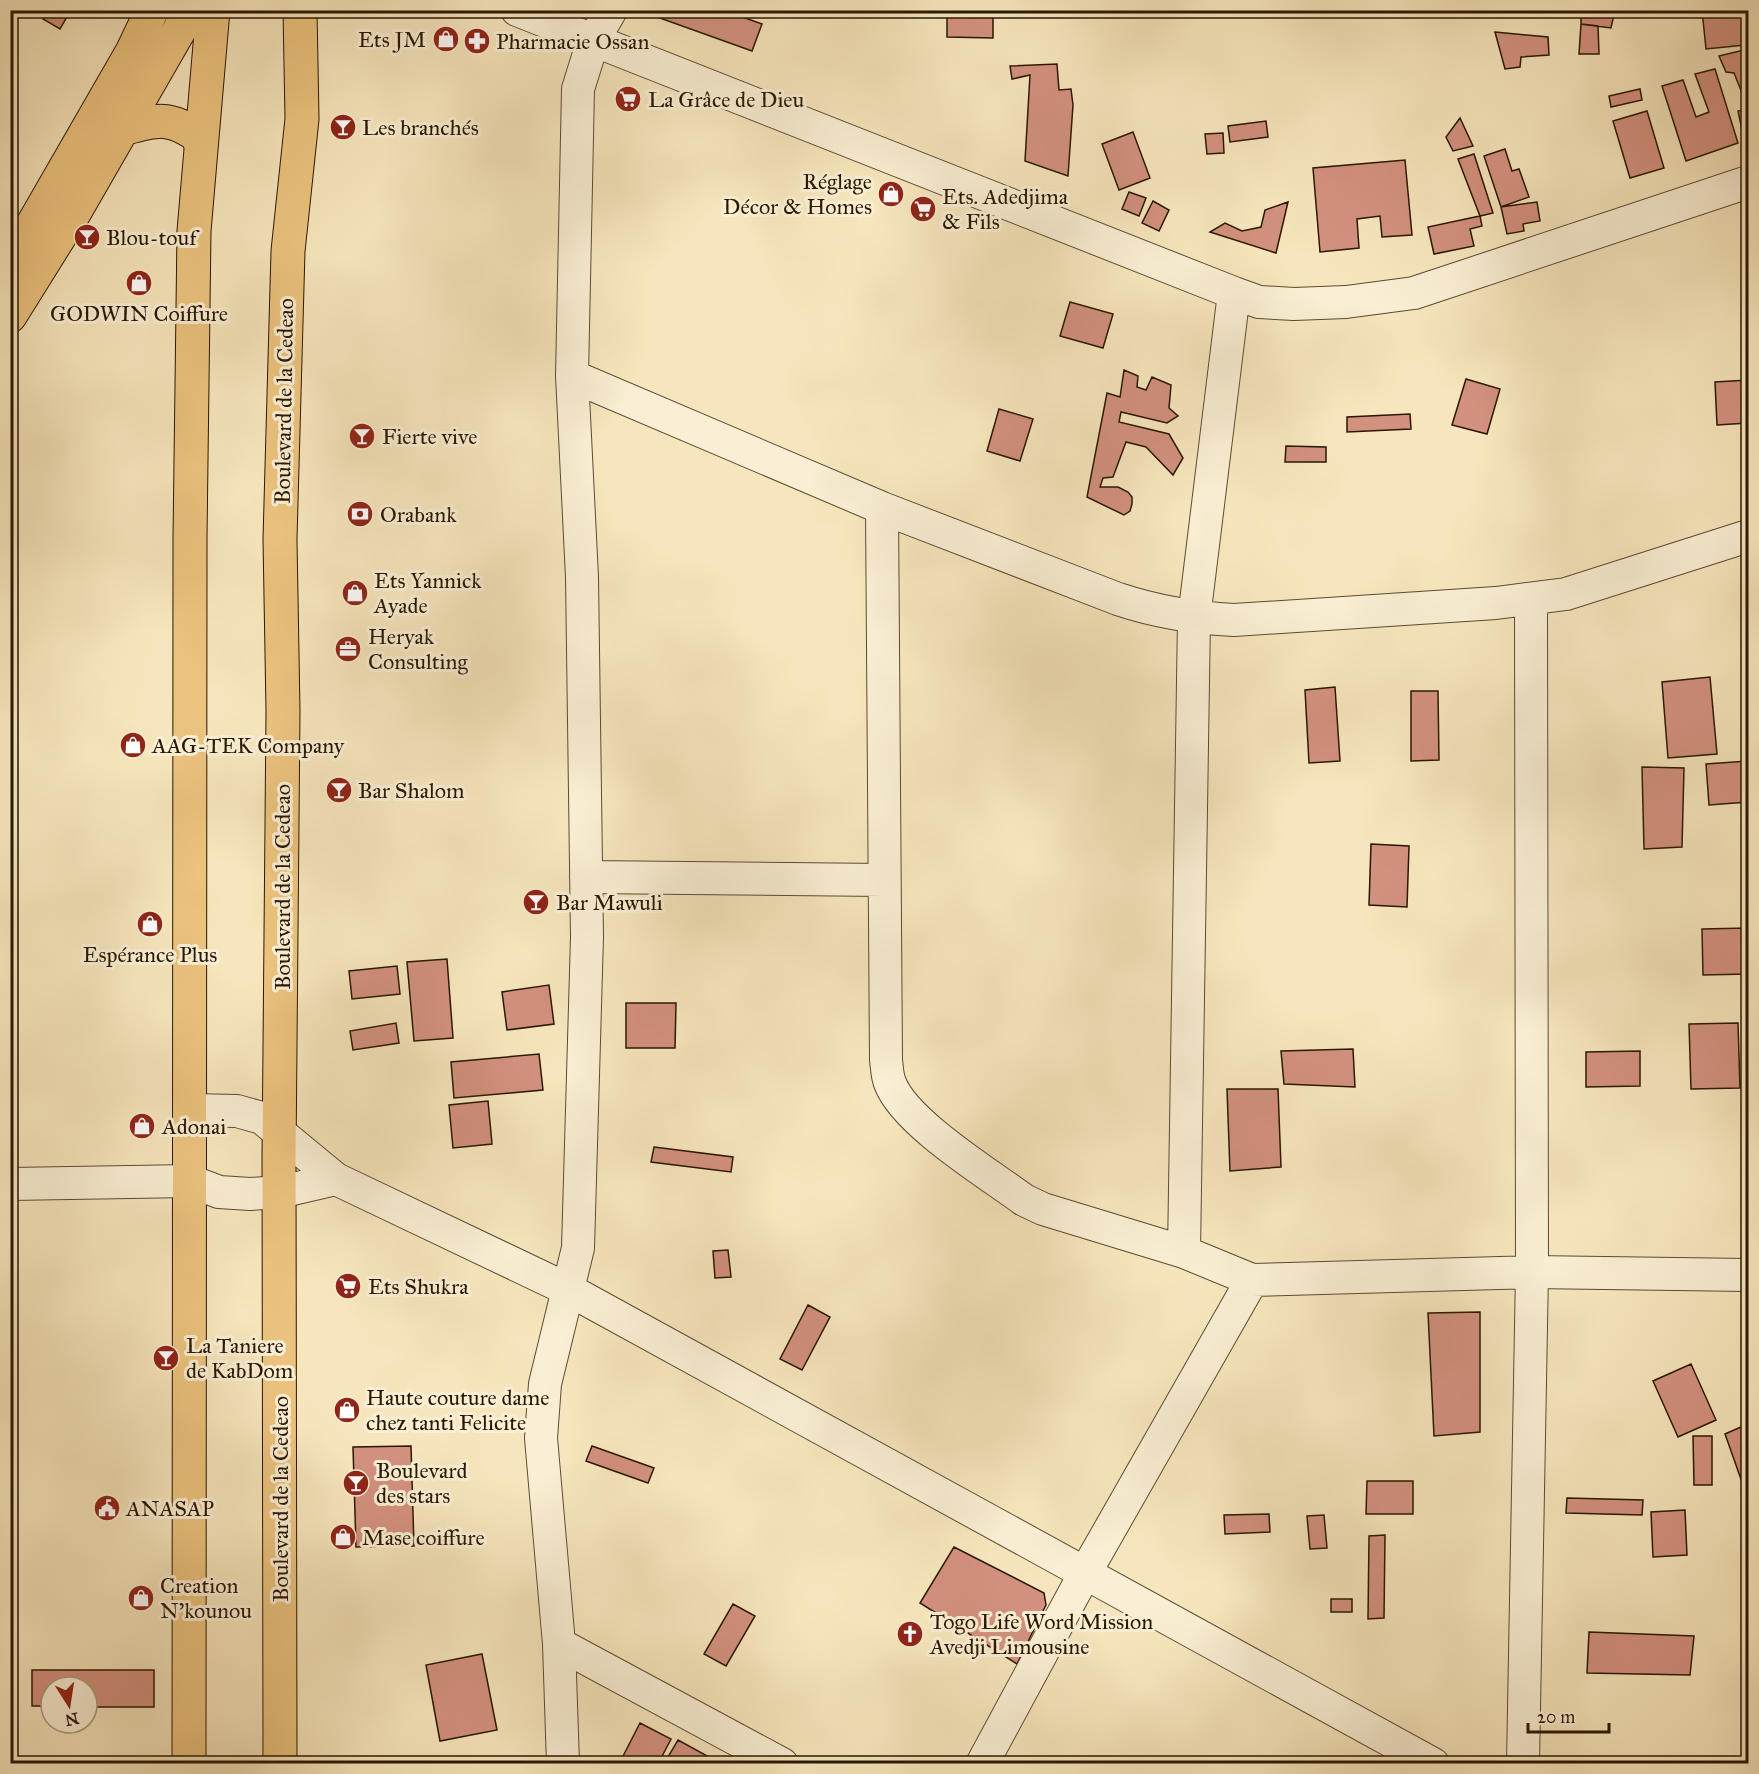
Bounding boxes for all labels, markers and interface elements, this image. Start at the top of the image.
shop icon: Ets JM [431,24,461,54]
place label: Ets JM [358,26,426,53]
pharmacy icon: Pharmacie Ossan [462,26,492,56]
place label: Pharmacie Ossan [496,28,649,55]
supermarket icon: La Grâce de Dieu [613,84,643,114]
place label: La Grâce de Dieu [648,86,805,113]
bar icon: Les branchés [328,112,358,142]
place label: Les branchés [362,114,479,141]
place label: Réglage Décor & Homes [723,168,872,220]
shop icon: Réglage Décor & Homes [876,179,906,209]
place label: Ets. Adedjima & Fils [942,183,1069,235]
supermarket icon: Ets. Adedjima & Fils [908,194,938,224]
bar icon: Blou-touf [72,222,102,252]
place label: Blou-touf [106,224,200,251]
shop icon: GODWIN Coiffure [124,268,154,298]
street label: Boulevard de la Cedeao [269,298,299,504]
place label: GODWIN Coiffure [50,300,228,327]
bar icon: Fierte vive [347,421,377,451]
place label: Fierte vive [382,423,477,450]
bank icon: Orabank [345,499,375,529]
place label: Orabank [380,501,457,528]
place label: Ets Yannick Ayade [373,567,482,619]
shop icon: Ets Yannick Ayade [340,578,370,608]
place label: Heryak Consulting [368,623,469,675]
office icon: Heryak Consulting [333,634,363,664]
shop icon: AAG-TEK Company [118,730,148,760]
place label: AAG-TEK Company [151,732,345,759]
bar icon: Bar Shalom [324,775,354,805]
place label: Bar Shalom [358,777,465,804]
street label: Boulevard de la Cedeao [269,784,296,990]
bar icon: Bar Mawuli [521,887,551,917]
place label: Bar Mawuli [556,889,663,916]
shop icon: Espérance Plus [135,909,165,939]
place label: Espérance Plus [83,941,217,968]
shop icon: Adonai [127,1111,157,1141]
place label: Adonai [161,1113,226,1140]
supermarket icon: Ets Shukra [333,1271,363,1301]
place label: Ets Shukra [368,1273,469,1300]
place label: La Taniere de KabDom [186,1332,294,1384]
bar icon: La Taniere de KabDom [151,1343,181,1373]
place label: Haute couture dame chez tanti Felicite [366,1384,549,1436]
shop icon: Haute couture dame chez tanti Felicite [332,1395,362,1425]
street label: Boulevard de la Cedeao [267,1396,294,1602]
place label: Boulevard des stars [376,1457,467,1509]
bar icon: Boulevard des stars [341,1468,371,1498]
public building icon: ANASAP [92,1493,122,1523]
place label: ANASAP [125,1495,215,1522]
shop icon: Mase coiffure [328,1522,358,1552]
place label: Mase coiffure [362,1524,485,1551]
place label: Creation N'kounou [160,1572,252,1624]
shop icon: Creation N'kounou [126,1583,156,1613]
place label: Togo Life Word Mission Avedji Limousine [929,1608,1153,1660]
church icon: Togo Life Word Mission Avedji Limousine [895,1619,925,1649]
north arrow [39,1675,99,1735]
scale bar [1528,1696,1609,1734]
text: 20 m [1537,1706,1575,1728]
text: N [63,1708,81,1730]

